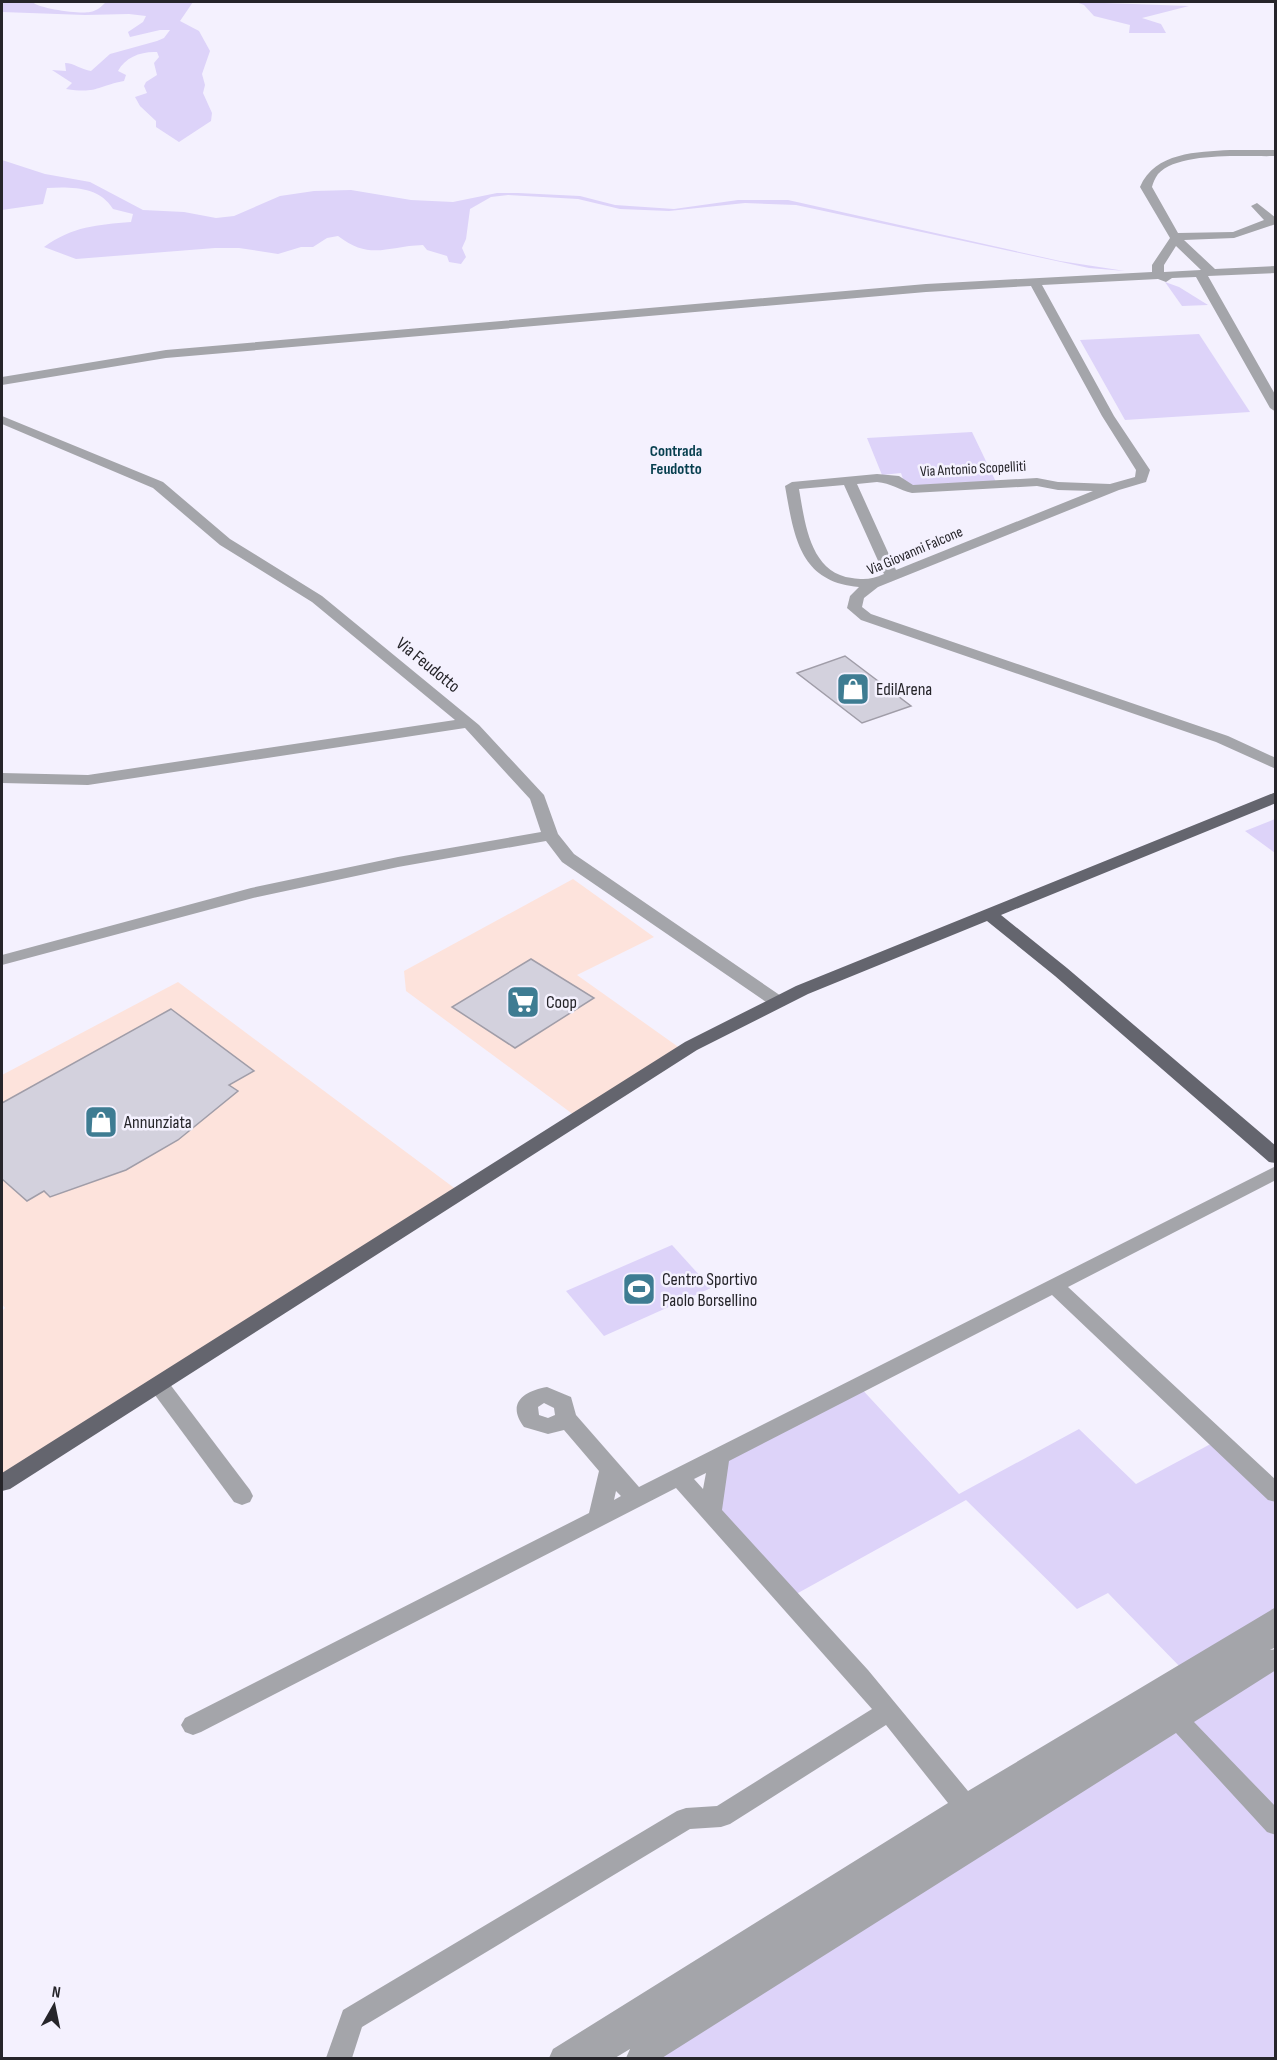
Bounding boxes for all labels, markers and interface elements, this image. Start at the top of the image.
district label: Contrada Feudotto [650,442,702,479]
street label: Via Antonio Scopelliti [919,457,1027,481]
street label: Via Giovanni Falcone [864,522,966,580]
street label: Via Feudotto [392,633,464,697]
shop icon: EdilArena [835,671,871,707]
place label: EdilArena [876,679,932,700]
supermarket icon: Coop [505,984,541,1020]
place label: Coop [546,992,577,1013]
shop icon: Annunziata [83,1104,119,1140]
place label: Annunziata [123,1112,192,1133]
place label: Centro Sportivo Paolo Borsellino [662,1269,757,1311]
sports icon: Centro Sportivo Paolo Borsellino [621,1271,657,1307]
north arrow [24,1976,84,2036]
text: N [50,1983,62,2003]

